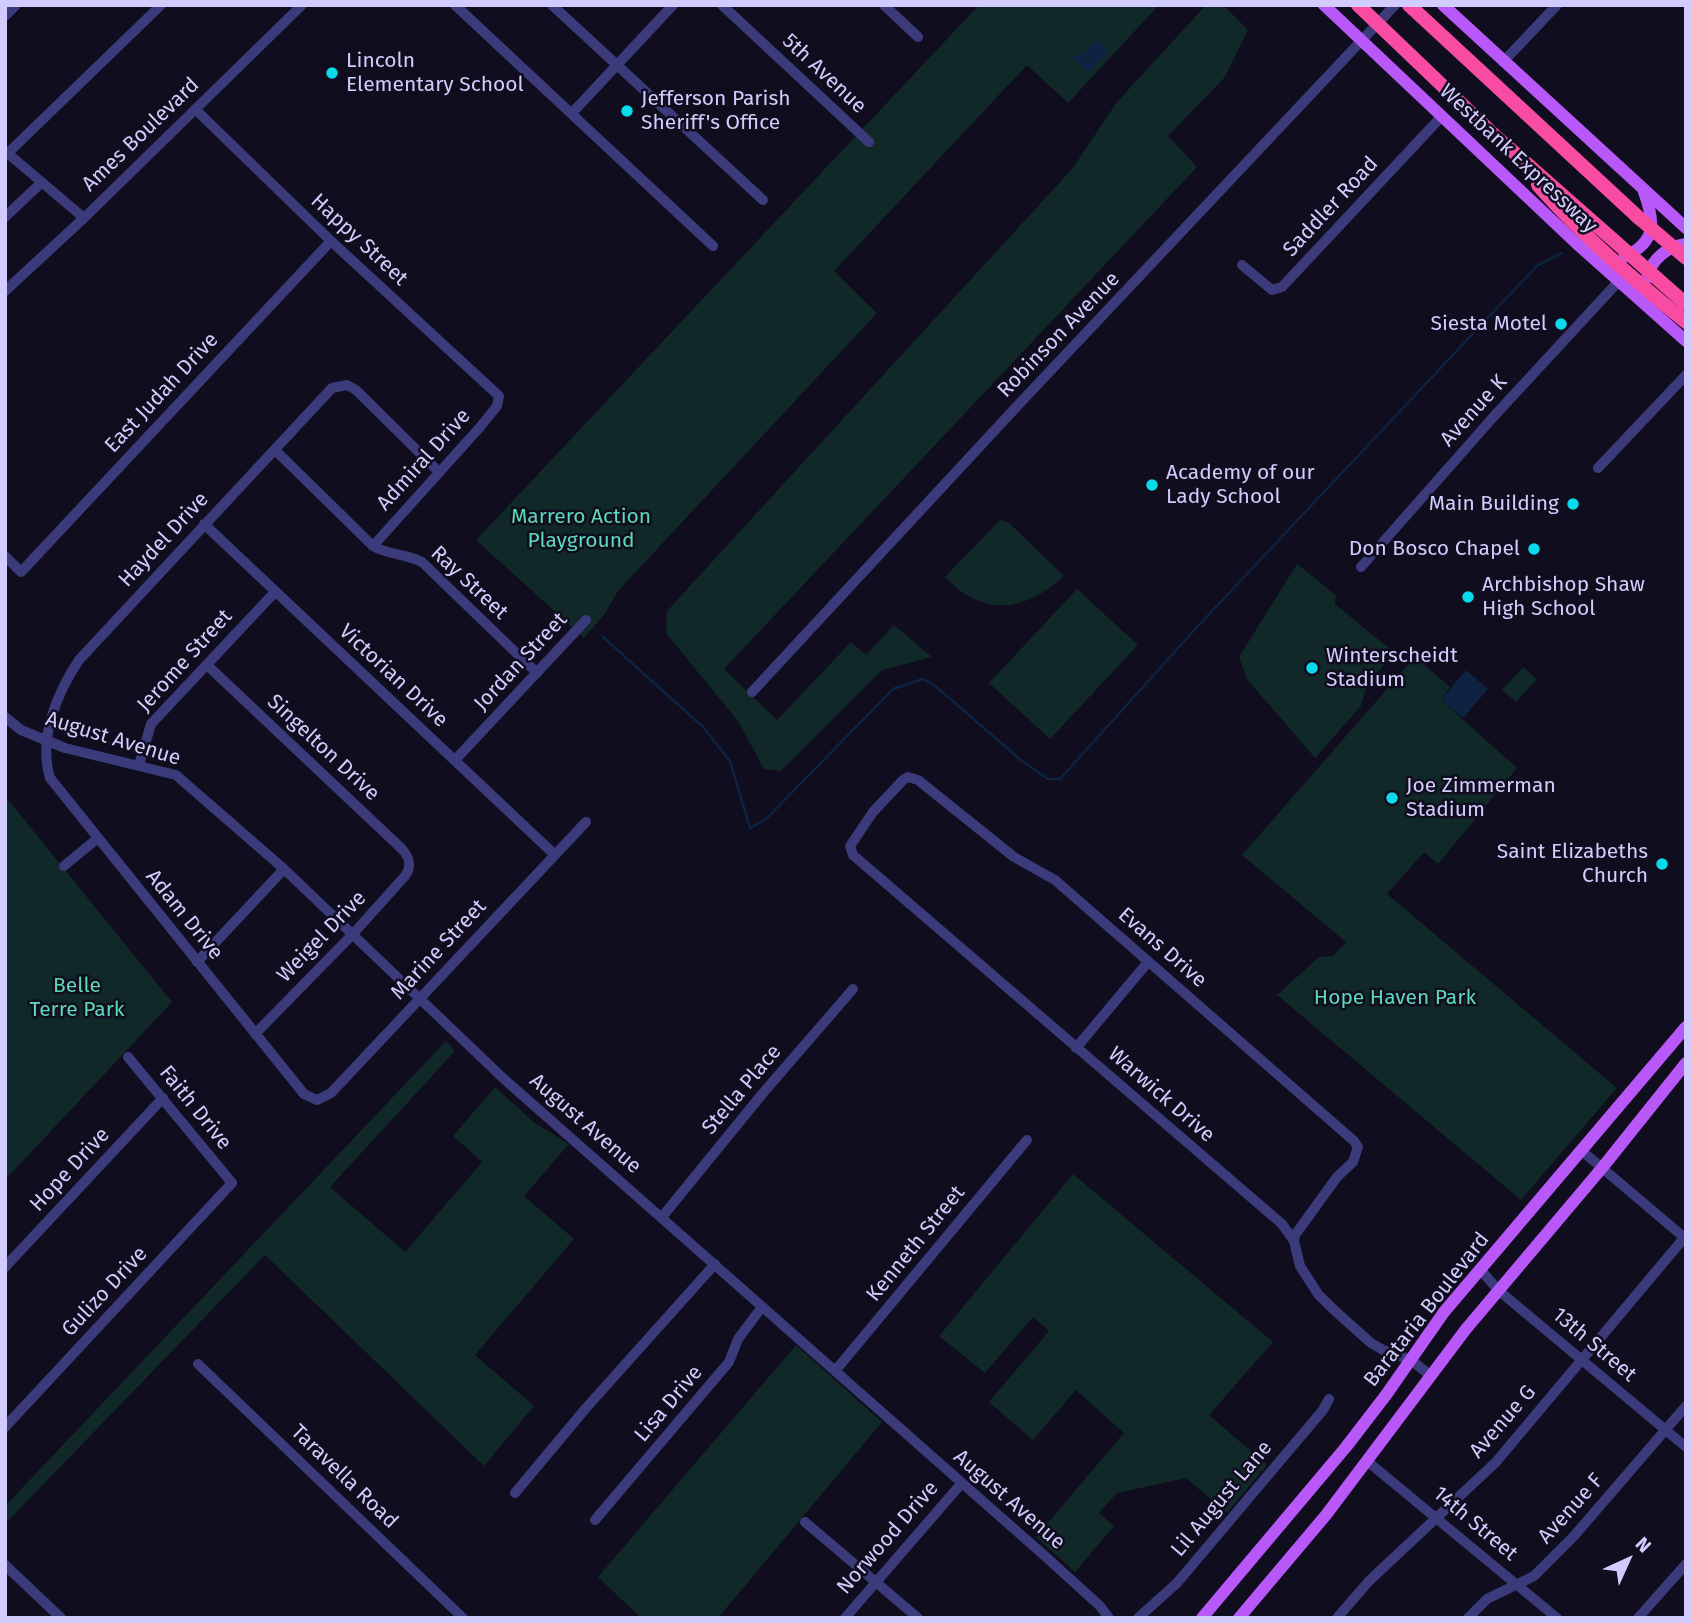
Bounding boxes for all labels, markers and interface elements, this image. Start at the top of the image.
street label: 5th Avenue [777,29,871,119]
place label: Lincoln Elementary School [346,48,524,98]
marker: Lincoln Elementary School [324,65,340,81]
street label: Ames Boulevard [77,73,205,197]
street label: Westbank Expressway [1434,79,1602,239]
place label: Jefferson Parish Sheriff's Office [641,86,790,136]
marker: Jefferson Parish Sheriff's Office [619,103,635,119]
street label: Saddler Road [1278,152,1384,262]
street label: Happy Street [305,189,413,291]
street label: Robinson Avenue [993,267,1125,403]
place label: Siesta Motel [1430,311,1547,337]
marker: Siesta Motel [1553,316,1569,332]
street label: East Judah Drive [100,328,224,458]
street label: Avenue K [1435,370,1513,452]
street label: Admiral Drive [372,404,476,516]
place label: Academy of our Lady School [1166,460,1314,510]
marker: Academy of our Lady School [1144,477,1160,493]
street label: Haydel Drive [114,487,214,593]
place label: Main Building [1429,491,1559,517]
marker: Main Building [1565,496,1581,512]
park label: Marrero Action Playground [511,504,651,554]
place label: Don Bosco Chapel [1349,536,1520,562]
street label: Ray Street [425,541,513,625]
marker: Don Bosco Chapel [1526,541,1542,557]
place label: Archbishop Shaw High School [1482,572,1645,622]
marker: Archbishop Shaw High School [1460,589,1476,605]
street label: Jerome Street [132,604,238,718]
street label: Jordan Street [469,608,573,716]
street label: Victorian Drive [333,619,453,733]
place label: Winterscheidt Stadium [1326,643,1458,693]
marker: Winterscheidt Stadium [1304,660,1320,676]
street label: Singelton Drive [262,690,384,806]
street label: August Avenue [42,707,184,771]
place label: Joe Zimmerman Stadium [1406,773,1556,823]
marker: Joe Zimmerman Stadium [1384,790,1400,806]
place label: Saint Elizabeths Church [1497,839,1648,889]
marker: Saint Elizabeths Church [1654,856,1670,872]
street label: Adam Drive [140,865,228,965]
street label: Weigel Drive [272,886,372,988]
street label: Marine Street [386,895,492,1005]
street label: Evans Drive [1113,903,1211,993]
park label: Belle Terre Park [29,973,125,1023]
park label: Hope Haven Park [1314,985,1476,1011]
street label: Stella Place [697,1040,787,1140]
street label: Warwick Drive [1103,1042,1219,1148]
street label: Faith Drive [153,1061,237,1155]
street label: August Avenue [524,1069,646,1179]
street label: Hope Drive [25,1123,115,1217]
street label: Kenneth Street [862,1181,970,1307]
street label: Barataria Boulevard [1359,1228,1495,1392]
street label: Gulizo Drive [57,1242,153,1342]
street label: 13th Street [1547,1303,1641,1387]
street label: Lisa Drive [630,1361,708,1447]
street label: Avenue G [1464,1380,1542,1464]
street label: Taravella Road [285,1420,403,1534]
street label: Lil August Lane [1166,1436,1278,1562]
street label: August Avenue [948,1445,1070,1555]
street label: Avenue F [1533,1469,1609,1549]
street label: Norwood Drive [832,1476,944,1600]
street label: 14th Street [1428,1481,1522,1567]
north arrow [1593,1525,1663,1595]
text: N [1631,1532,1656,1557]

